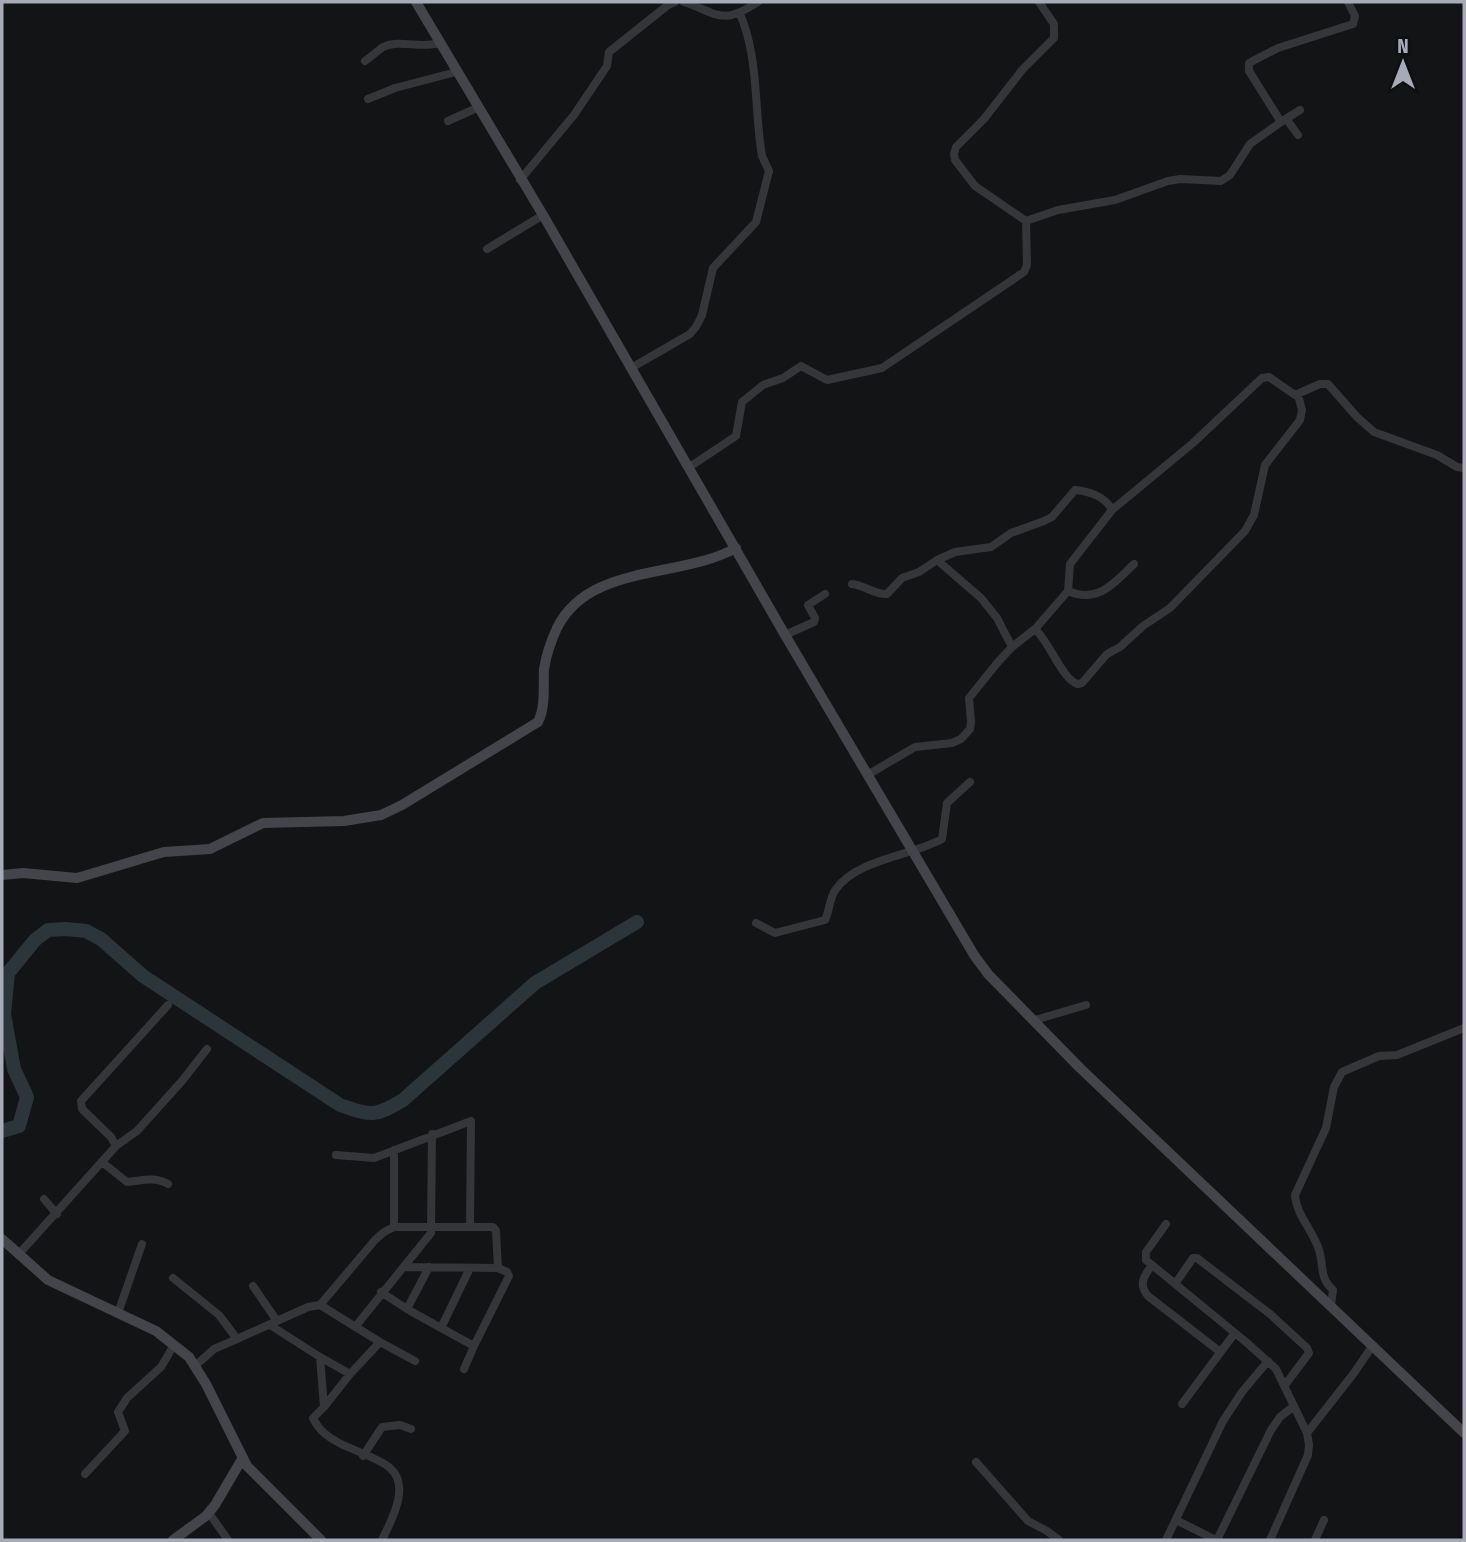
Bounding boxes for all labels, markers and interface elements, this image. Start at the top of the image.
north arrow [1368,28,1438,98]
text: N [1397,35,1409,58]

